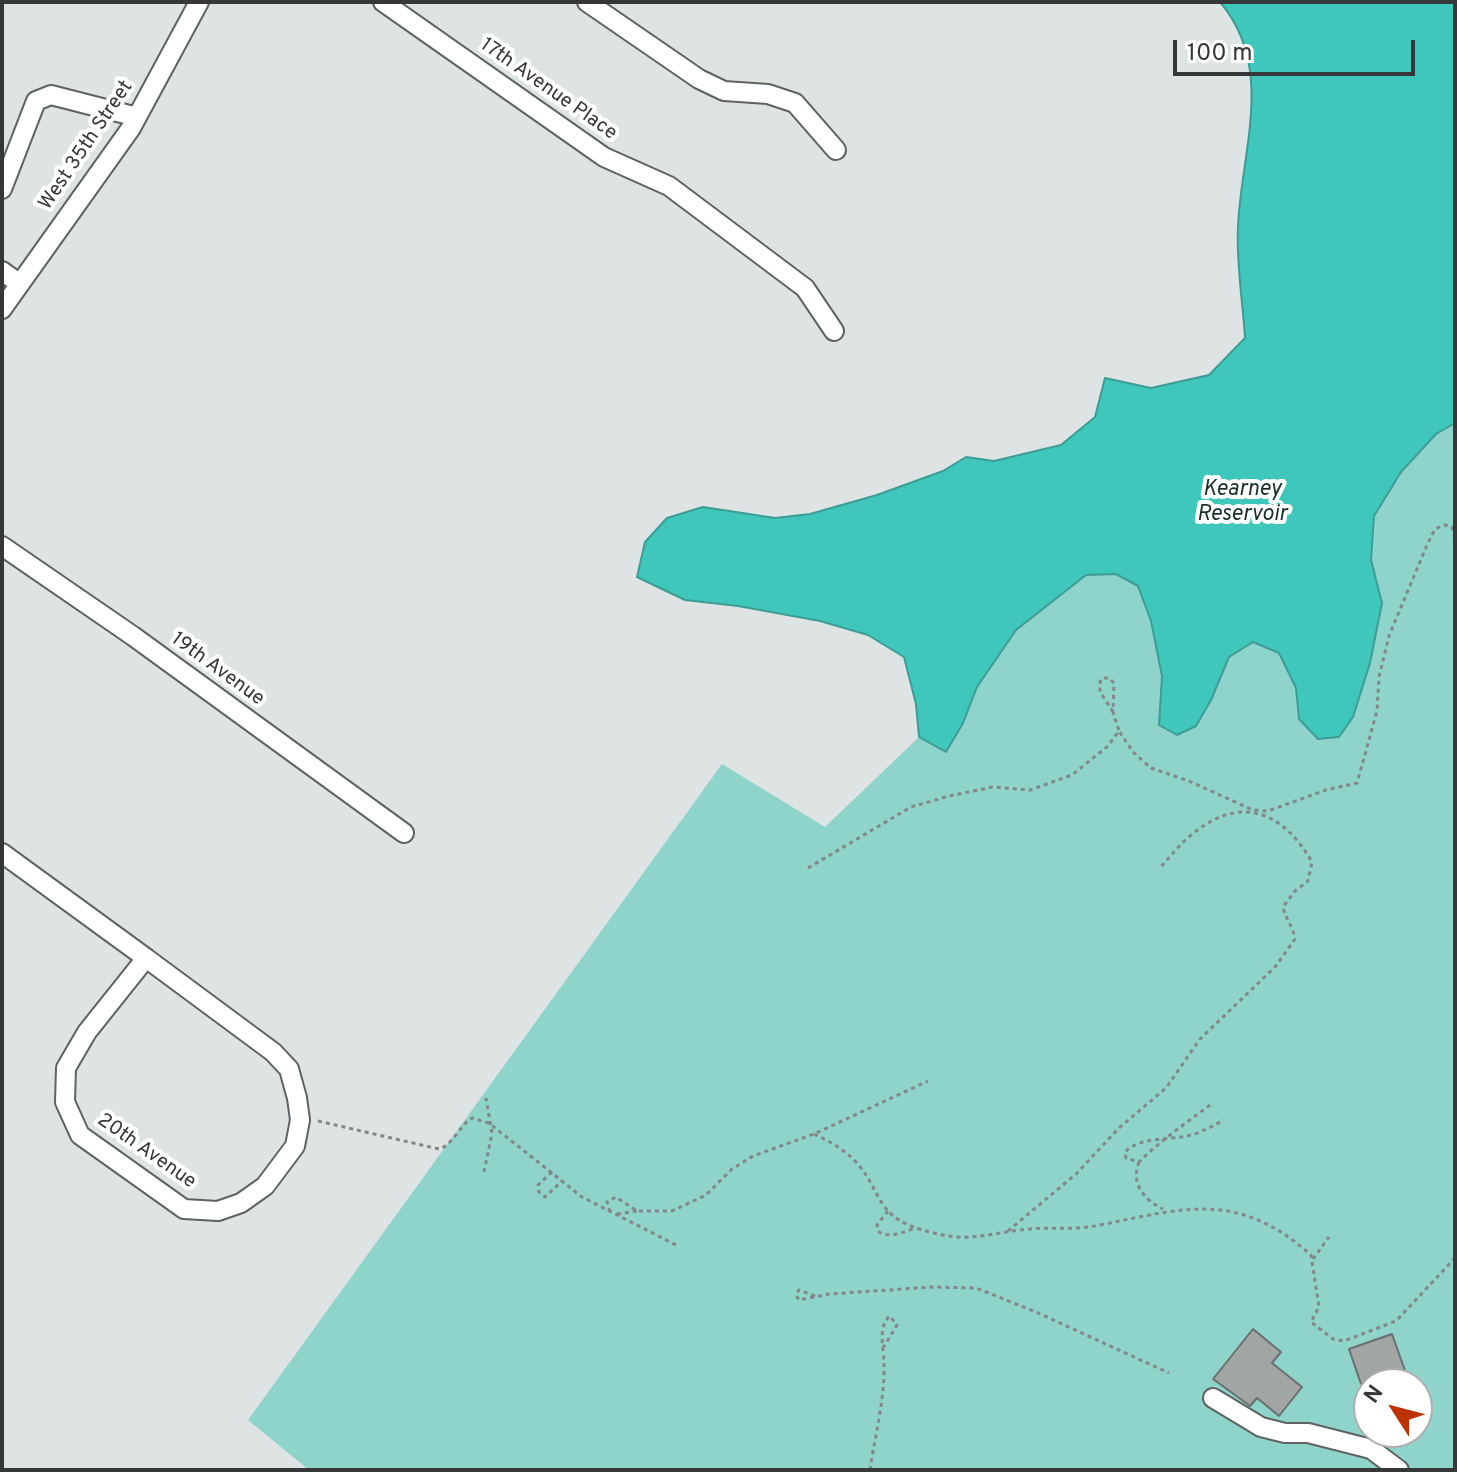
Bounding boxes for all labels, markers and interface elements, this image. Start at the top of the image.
scale bar [1177,24,1419,74]
street label: 17th Avenue Place [475,34,621,146]
text: 100 m [1187,39,1253,69]
street label: West 35th Street [35,77,139,215]
water label: Kearney Reservoir [1197,478,1287,530]
street label: 19th Avenue [166,628,268,712]
street label: 20th Avenue [92,1109,200,1195]
north arrow [1353,1368,1433,1448]
text: N [1359,1380,1390,1409]

